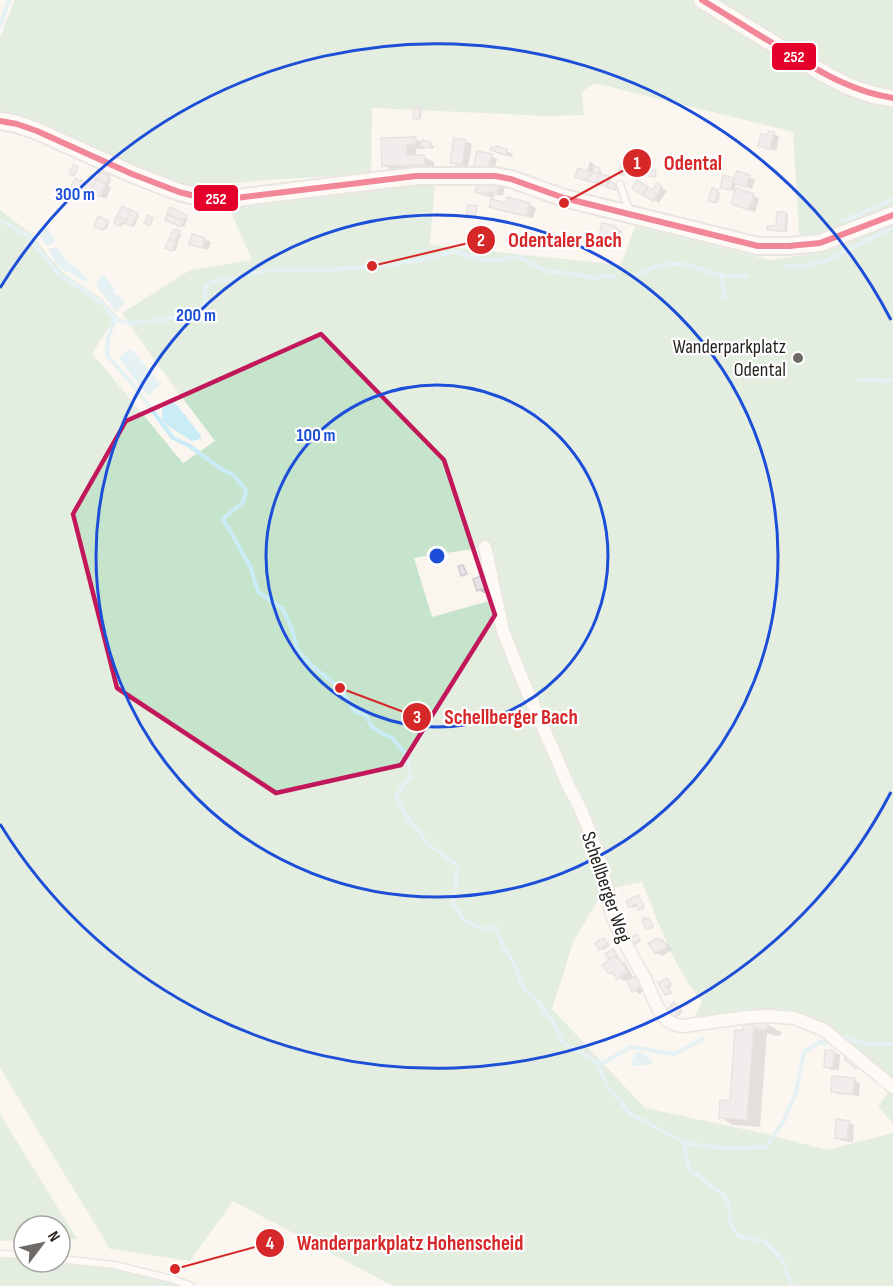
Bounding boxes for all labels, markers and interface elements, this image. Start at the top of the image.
line badge: 252 [771,42,817,71]
text: 252 [783,48,805,67]
callout: Odental [622,143,734,182]
text: Odental [664,151,722,176]
text: 1 [633,153,641,174]
text: 300 m [55,184,95,205]
line badge: 252 [193,184,239,212]
text: 252 [205,190,227,209]
callout: Odentaler Bach [466,221,634,260]
text: Odentaler Bach [508,228,622,253]
text: 2 [477,230,485,251]
text: 200 m [176,305,216,326]
place label: Wanderparkplatz Odental [673,335,786,382]
marker: Wanderparkplatz Odental [791,351,805,365]
text: 100 m [297,425,336,446]
centre of rings [427,546,447,566]
callout: Schellberger Bach [402,697,589,736]
text: Schellberger Bach [444,705,578,730]
text: 3 [413,707,421,728]
street label: Schellberger Weg [576,829,636,946]
north arrow [12,1214,72,1274]
callout: Wanderparkplatz Hohenscheid [255,1223,536,1262]
text: N [43,1228,64,1246]
text: Wanderparkplatz Hohenscheid [297,1231,523,1256]
text: 4 [266,1233,275,1254]

